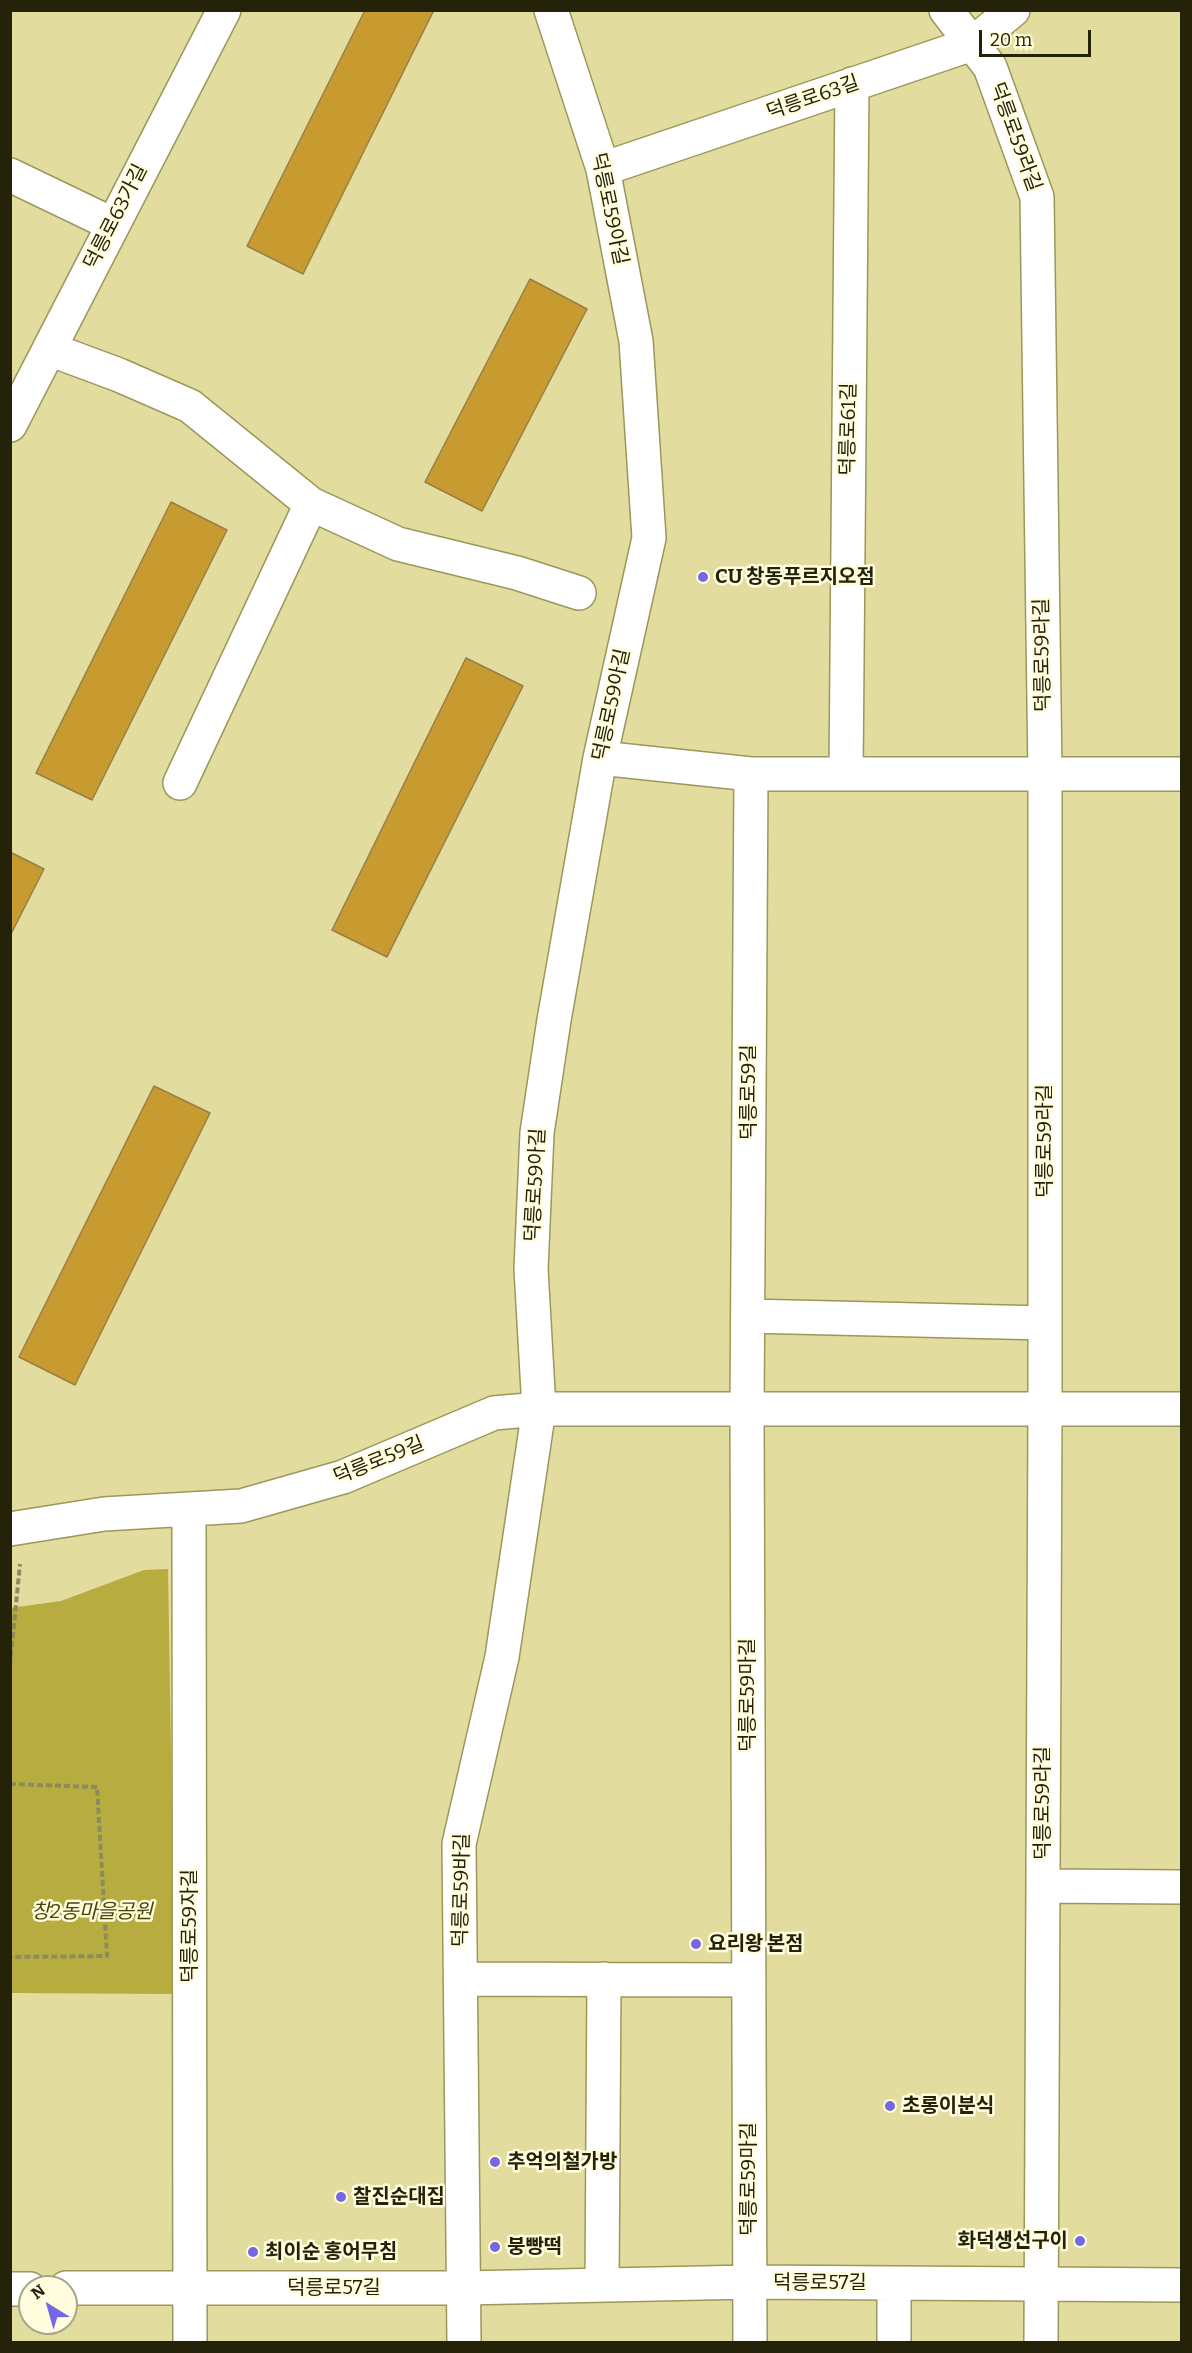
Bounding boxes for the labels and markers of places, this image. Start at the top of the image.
place label: CU 창동푸르지오점 [715,565,875,589]
marker: CU 창동푸르지오점 [696,570,710,584]
place label: 요리왕 본점 [708,1932,804,1956]
marker: 요리왕 본점 [689,1937,703,1951]
place label: 초롱이분식 [902,2094,994,2118]
marker: 초롱이분식 [883,2099,897,2113]
place label: 추억의철가방 [507,2150,617,2174]
marker: 추억의철가방 [488,2155,502,2169]
place label: 찰진순대집 [353,2185,445,2209]
marker: 찰진순대집 [334,2190,348,2204]
place label: 화덕생선구이 [958,2229,1068,2253]
marker: 화덕생선구이 [1073,2234,1087,2248]
place label: 붕빵떡 [507,2235,562,2259]
place label: 최이순 홍어무침 [265,2240,397,2264]
marker: 붕빵떡 [488,2240,502,2254]
marker: 최이순 홍어무침 [246,2245,260,2259]

